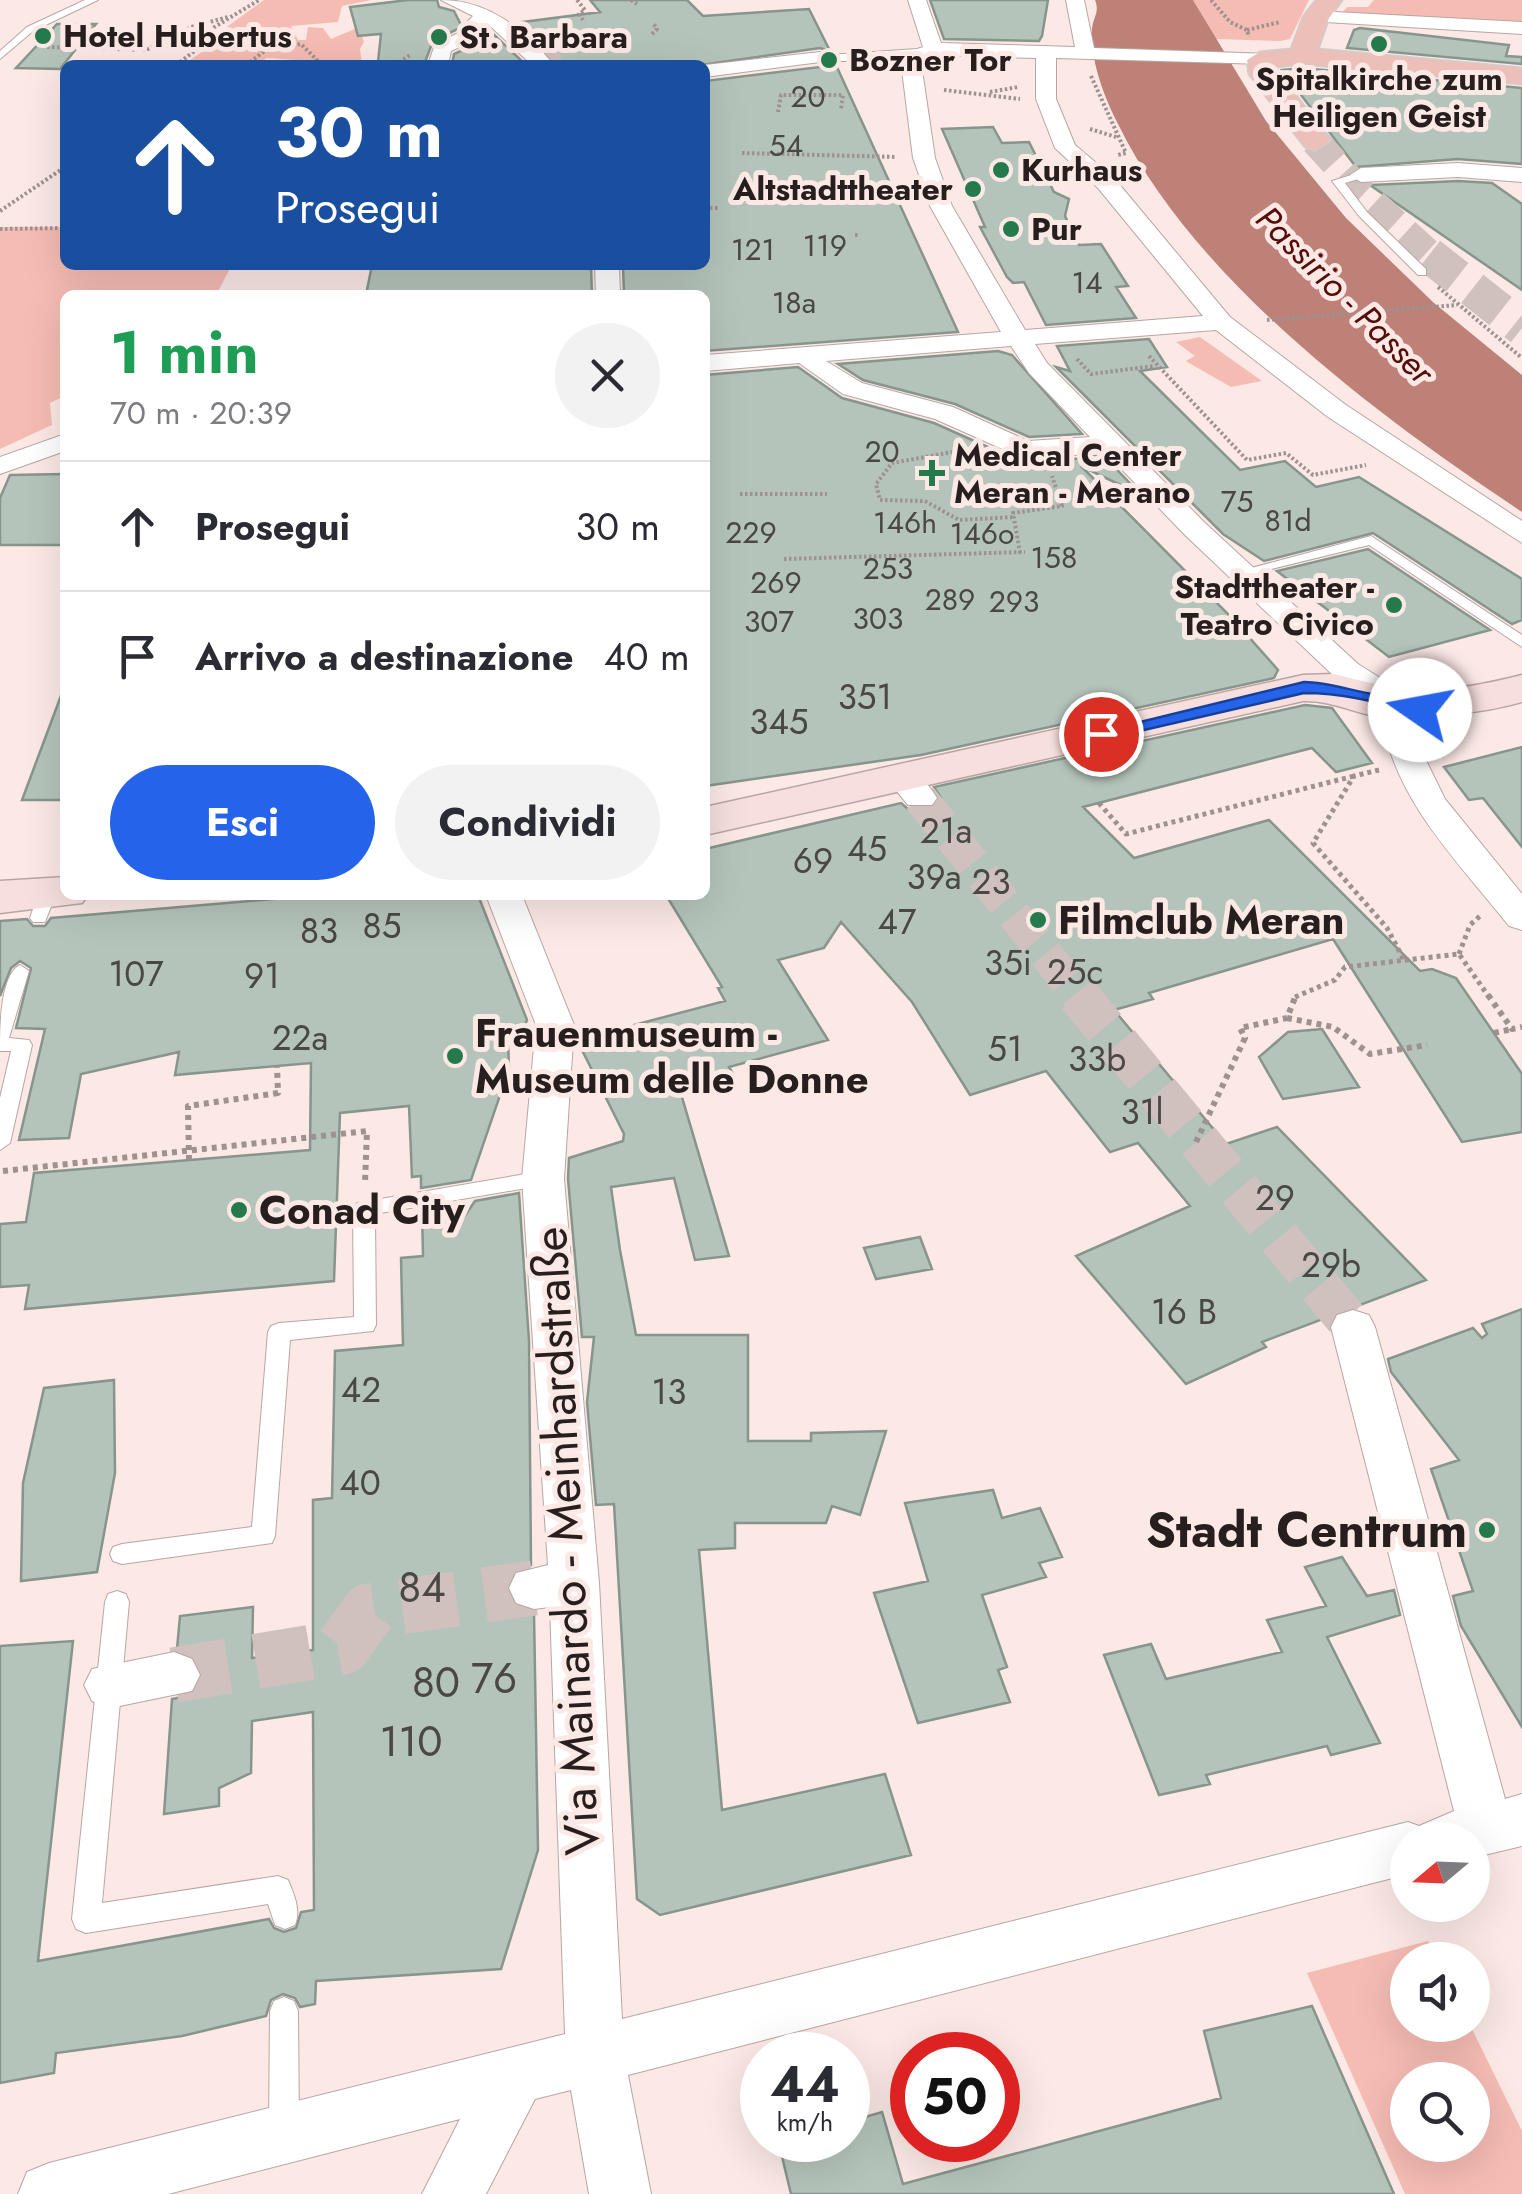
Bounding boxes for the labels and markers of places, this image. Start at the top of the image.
place label: Hotel Hubertus [63,13,292,59]
place label: St. Barbara [459,14,628,60]
marker: Hotel Hubertus [32,25,54,47]
marker: St. Barbara [428,26,450,48]
marker: Spitalkirche zum Heiligen Geist [1368,33,1390,55]
place label: Bozner Tor [849,37,1012,83]
marker: Bozner Tor [818,49,840,71]
place label: Spitalkirche zum Heiligen Geist [1255,56,1503,139]
place label: Kurhaus [1021,147,1142,193]
marker: Kurhaus [990,159,1012,181]
place label: Altstadttheater [732,166,953,212]
marker: Altstadttheater [962,178,984,200]
place label: Pur [1031,206,1082,252]
marker: Pur [1000,218,1022,240]
place label: Medical Center Meran - Merano [954,432,1190,515]
marker: Medical Center Meran - Merano [919,460,945,486]
place label: Stadttheater - Teatro Civico [1174,564,1374,647]
marker: Stadttheater - Teatro Civico [1383,594,1405,616]
pin [1059,692,1144,777]
place label: Filmclub Meran [1058,891,1345,949]
marker: Filmclub Meran [1027,909,1049,931]
place label: Frauenmuseum - Museum delle Donne [475,1004,869,1108]
marker: Frauenmuseum - Museum delle Donne [444,1045,466,1067]
place label: Conad City [259,1181,466,1239]
marker: Conad City [228,1199,250,1221]
place label: Stadt Centrum [1146,1496,1467,1565]
marker: Stadt Centrum [1476,1519,1498,1541]

